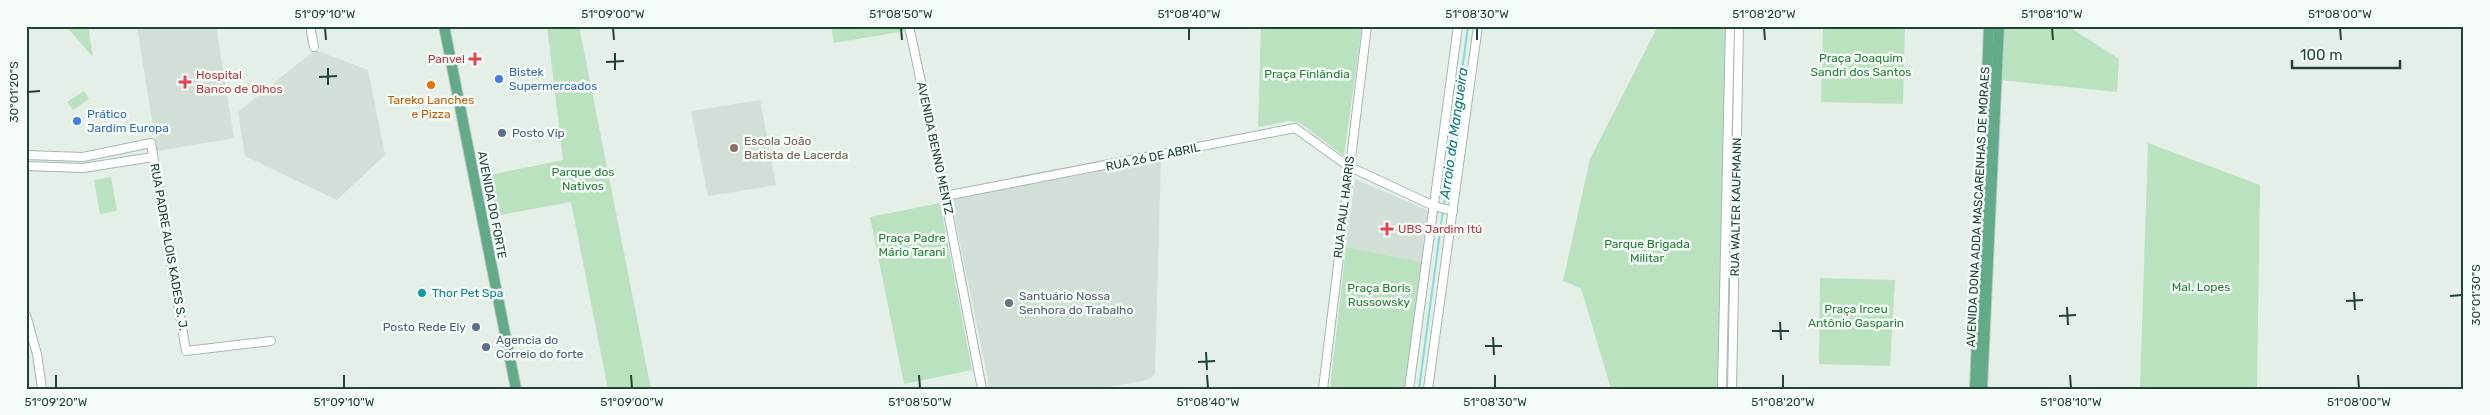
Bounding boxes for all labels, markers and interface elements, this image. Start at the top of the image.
text: 51°09'10"W [295,7,356,21]
text: 51°09'00"W [581,7,645,21]
text: 51°08'50"W [869,7,933,21]
text: 51°08'40"W [1157,7,1221,21]
text: 51°08'30"W [1445,7,1509,21]
text: 51°08'20"W [1732,7,1796,21]
text: 51°08'10"W [2021,7,2083,21]
text: 51°08'00"W [2308,7,2372,21]
scale bar [2292,38,2400,70]
text: 100 m [2300,46,2342,64]
park label: Praça Joaquim Sandri dos Santos [1811,51,1911,79]
place label: Panvel [428,52,465,66]
marker: Panvel [469,53,481,65]
text: 30°01'20"S [7,61,21,123]
place label: Bistek Supermercados [509,65,597,93]
water label: Arroio da Mangueira [1436,66,1472,201]
street label: AVENIDA DONA ADDA MASCARENHAS DE MORAES [1964,66,1992,348]
park label: Praça Finlândia [1264,67,1350,81]
place label: Hospital Banco de Olhos [196,68,283,96]
marker: Bistek Supermercados [493,73,505,85]
marker: Hospital Banco de Olhos [178,75,192,89]
marker: Tareko Lanches e Pizza [425,79,437,91]
street label: AVENIDA BENNO MENTZ [914,80,956,216]
place label: Tareko Lanches e Pizza [388,93,474,121]
place label: Prático Jardim Europa [87,107,169,135]
marker: Prático Jardim Europa [71,115,83,127]
place label: Posto Vip [512,126,565,140]
marker: Posto Vip [496,127,508,139]
place label: Escola João Batista de Lacerda [744,134,848,162]
street label: RUA WALTER KAUFMANN [1728,137,1744,277]
street label: RUA 26 DE ABRIL [1105,140,1202,174]
marker: Escola João Batista de Lacerda [728,142,740,154]
street label: AVENIDA DO FORTE [475,150,509,260]
street label: RUA PAUL HARRIS [1331,155,1357,259]
street label: RUA PADRE ALOIS KADES S. J. [147,162,191,332]
park label: Parque dos Nativos [552,165,614,193]
marker: UBS Jardim Itú [1380,222,1394,236]
place label: UBS Jardim Itú [1398,222,1482,236]
park label: Praça Padre Mário Tarani [878,231,946,259]
park label: Parque Brigada Militar [1604,237,1690,265]
text: 30°01'30"S [2469,264,2483,326]
park label: Mal. Lopes [2172,280,2230,294]
park label: Praça Boris Russowsky [1347,281,1411,309]
place label: Thor Pet Spa [432,286,503,300]
marker: Thor Pet Spa [416,287,428,299]
place label: Santuário Nossa Senhora do Trabalho [1019,289,1133,317]
marker: Santuário Nossa Senhora do Trabalho [1003,297,1015,309]
park label: Praça Irceu Antônio Gasparin [1808,302,1904,330]
place label: Posto Rede Ely [383,320,466,334]
marker: Posto Rede Ely [470,321,482,333]
place label: Agencia do Correio do forte [496,333,584,361]
marker: Agencia do Correio do forte [480,341,492,353]
text: 51°09'20"W [25,395,88,409]
text: 51°09'10"W [314,395,375,409]
text: 51°09'00"W [600,395,664,409]
text: 51°08'50"W [888,395,952,409]
text: 51°08'40"W [1176,395,1240,409]
text: 51°08'30"W [1463,395,1527,409]
text: 51°08'20"W [1751,395,1815,409]
text: 51°08'10"W [2040,395,2102,409]
text: 51°08'00"W [2327,395,2391,409]

